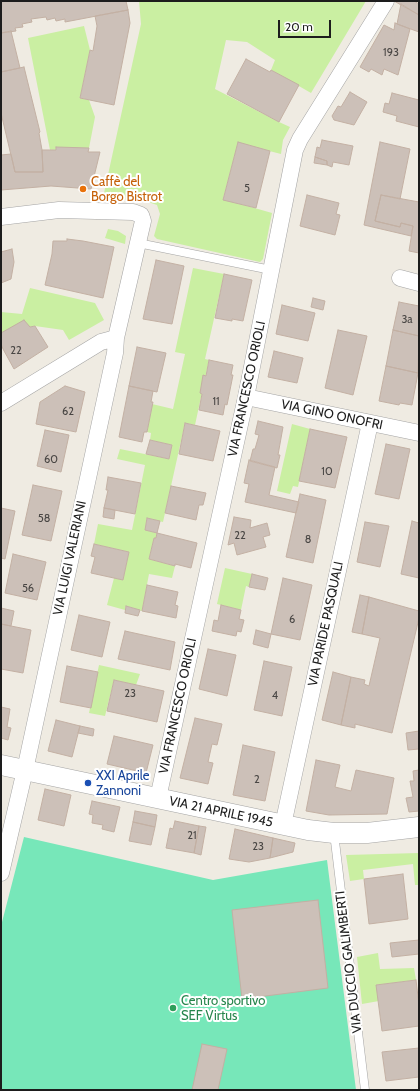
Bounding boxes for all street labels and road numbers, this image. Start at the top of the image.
street label: VIA FRANCESCO ORIOLI [225,320,269,458]
street label: VIA GINO ONOFRI [280,397,384,433]
street label: VIA LUIGI VALERIANI [50,499,90,617]
street label: VIA PARIDE PASQUALI [305,560,347,688]
street label: VIA FRANCESCO ORIOLI [156,637,200,775]
street label: VIA 21 APRILE 1945 [168,793,274,831]
street label: VIA DUCCIO GALIMBERTI [333,890,365,1034]

